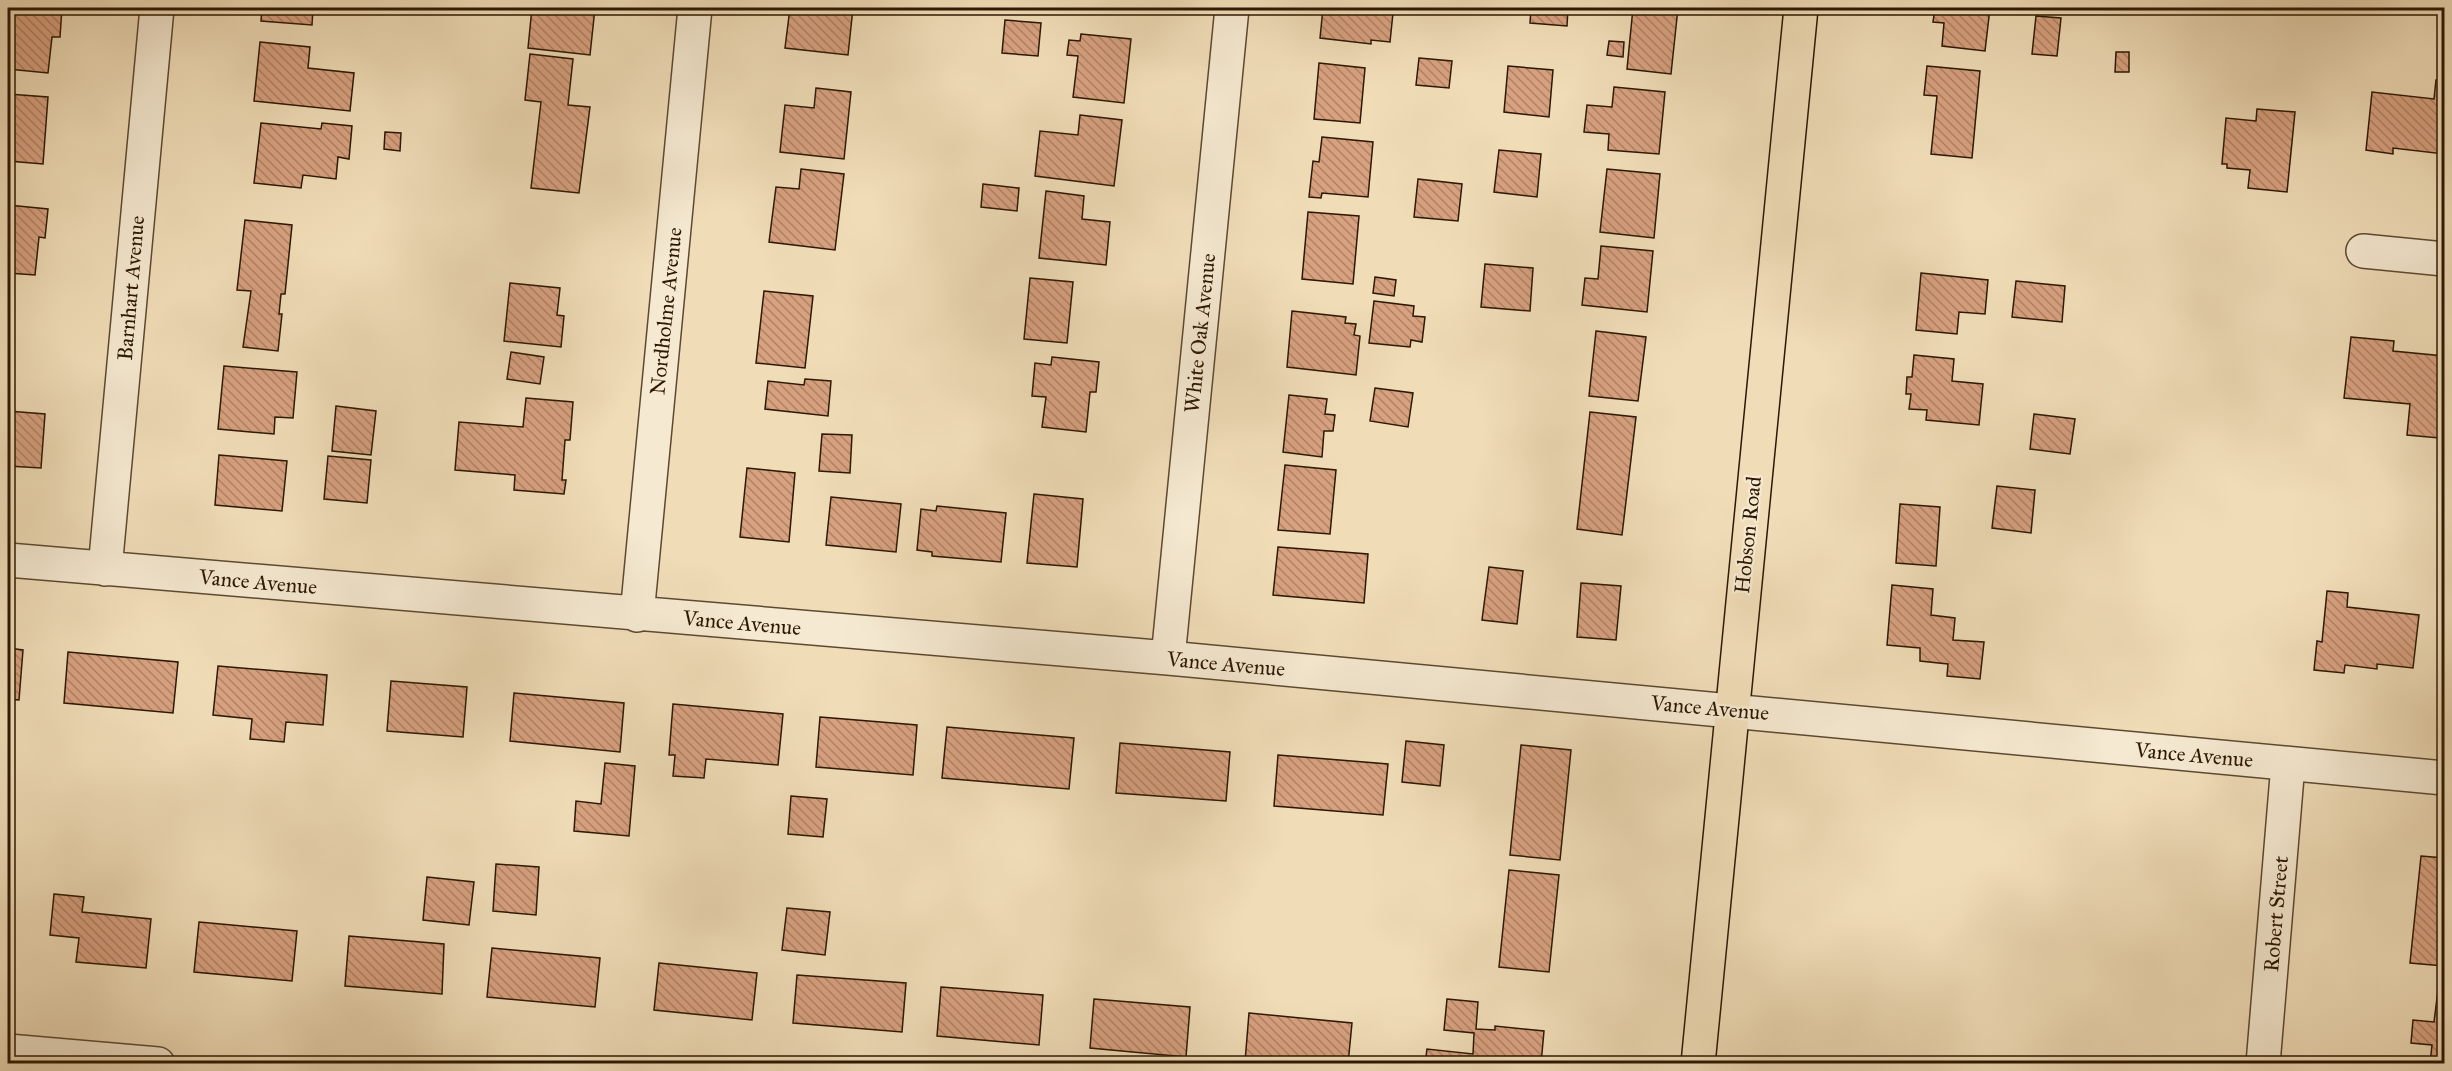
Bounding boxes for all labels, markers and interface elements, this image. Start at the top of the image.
street label: Barnhart Avenue [112,214,150,362]
street label: Nordholme Avenue [644,226,688,396]
street label: White Oak Avenue [1179,252,1221,414]
street label: Hobson Road [1729,475,1767,595]
street label: Vance Avenue [197,564,318,600]
street label: Vance Avenue [681,605,802,641]
street label: Vance Avenue [1165,646,1286,682]
street label: Vance Avenue [1649,690,1770,726]
street label: Vance Avenue [2133,737,2254,773]
street label: Robert Street [2258,854,2294,973]

